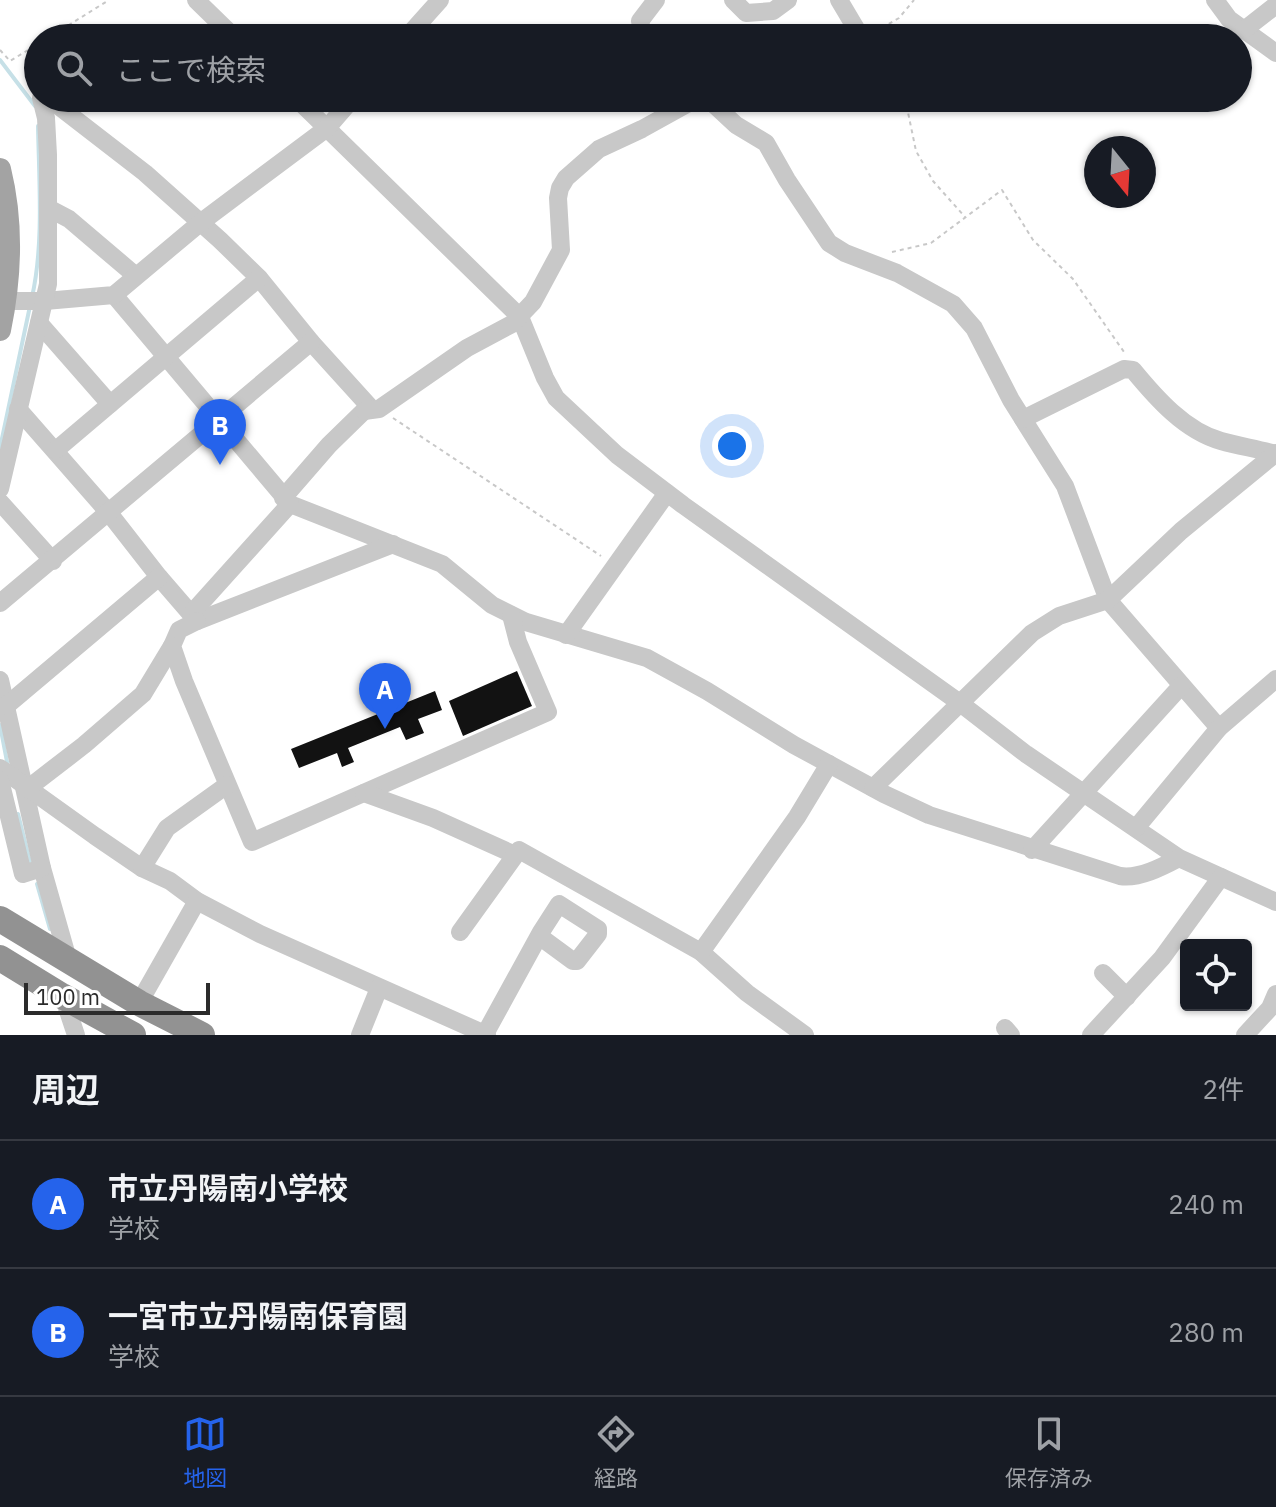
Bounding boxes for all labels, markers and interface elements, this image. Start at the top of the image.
search box [24,24,1252,112]
icon: search [52,46,96,90]
text: ここで検索 [116,50,266,89]
north arrow [1084,136,1156,208]
pin: B [194,399,246,465]
your location [712,426,752,466]
pin: A [359,663,411,729]
map controls [1180,939,1252,1011]
button: locate [1180,939,1252,1011]
scale bar [24,979,210,1015]
text: 100 m [36,982,100,1011]
text: 周辺 [32,1067,100,1111]
text: 2件 [1202,1072,1244,1106]
text: 市立丹陽南小学校 [108,1168,348,1207]
text: A [49,1187,67,1221]
text: 240 m [1168,1187,1244,1221]
text: 学校 [108,1211,160,1245]
text: 一宮市立丹陽南保育園 [108,1296,408,1335]
text: B [49,1315,67,1349]
text: 280 m [1168,1315,1244,1349]
text: 学校 [108,1339,160,1373]
tab: 地図 [183,1412,227,1492]
tab: 経路 [594,1412,638,1492]
tab: 保存済み [1005,1412,1093,1492]

